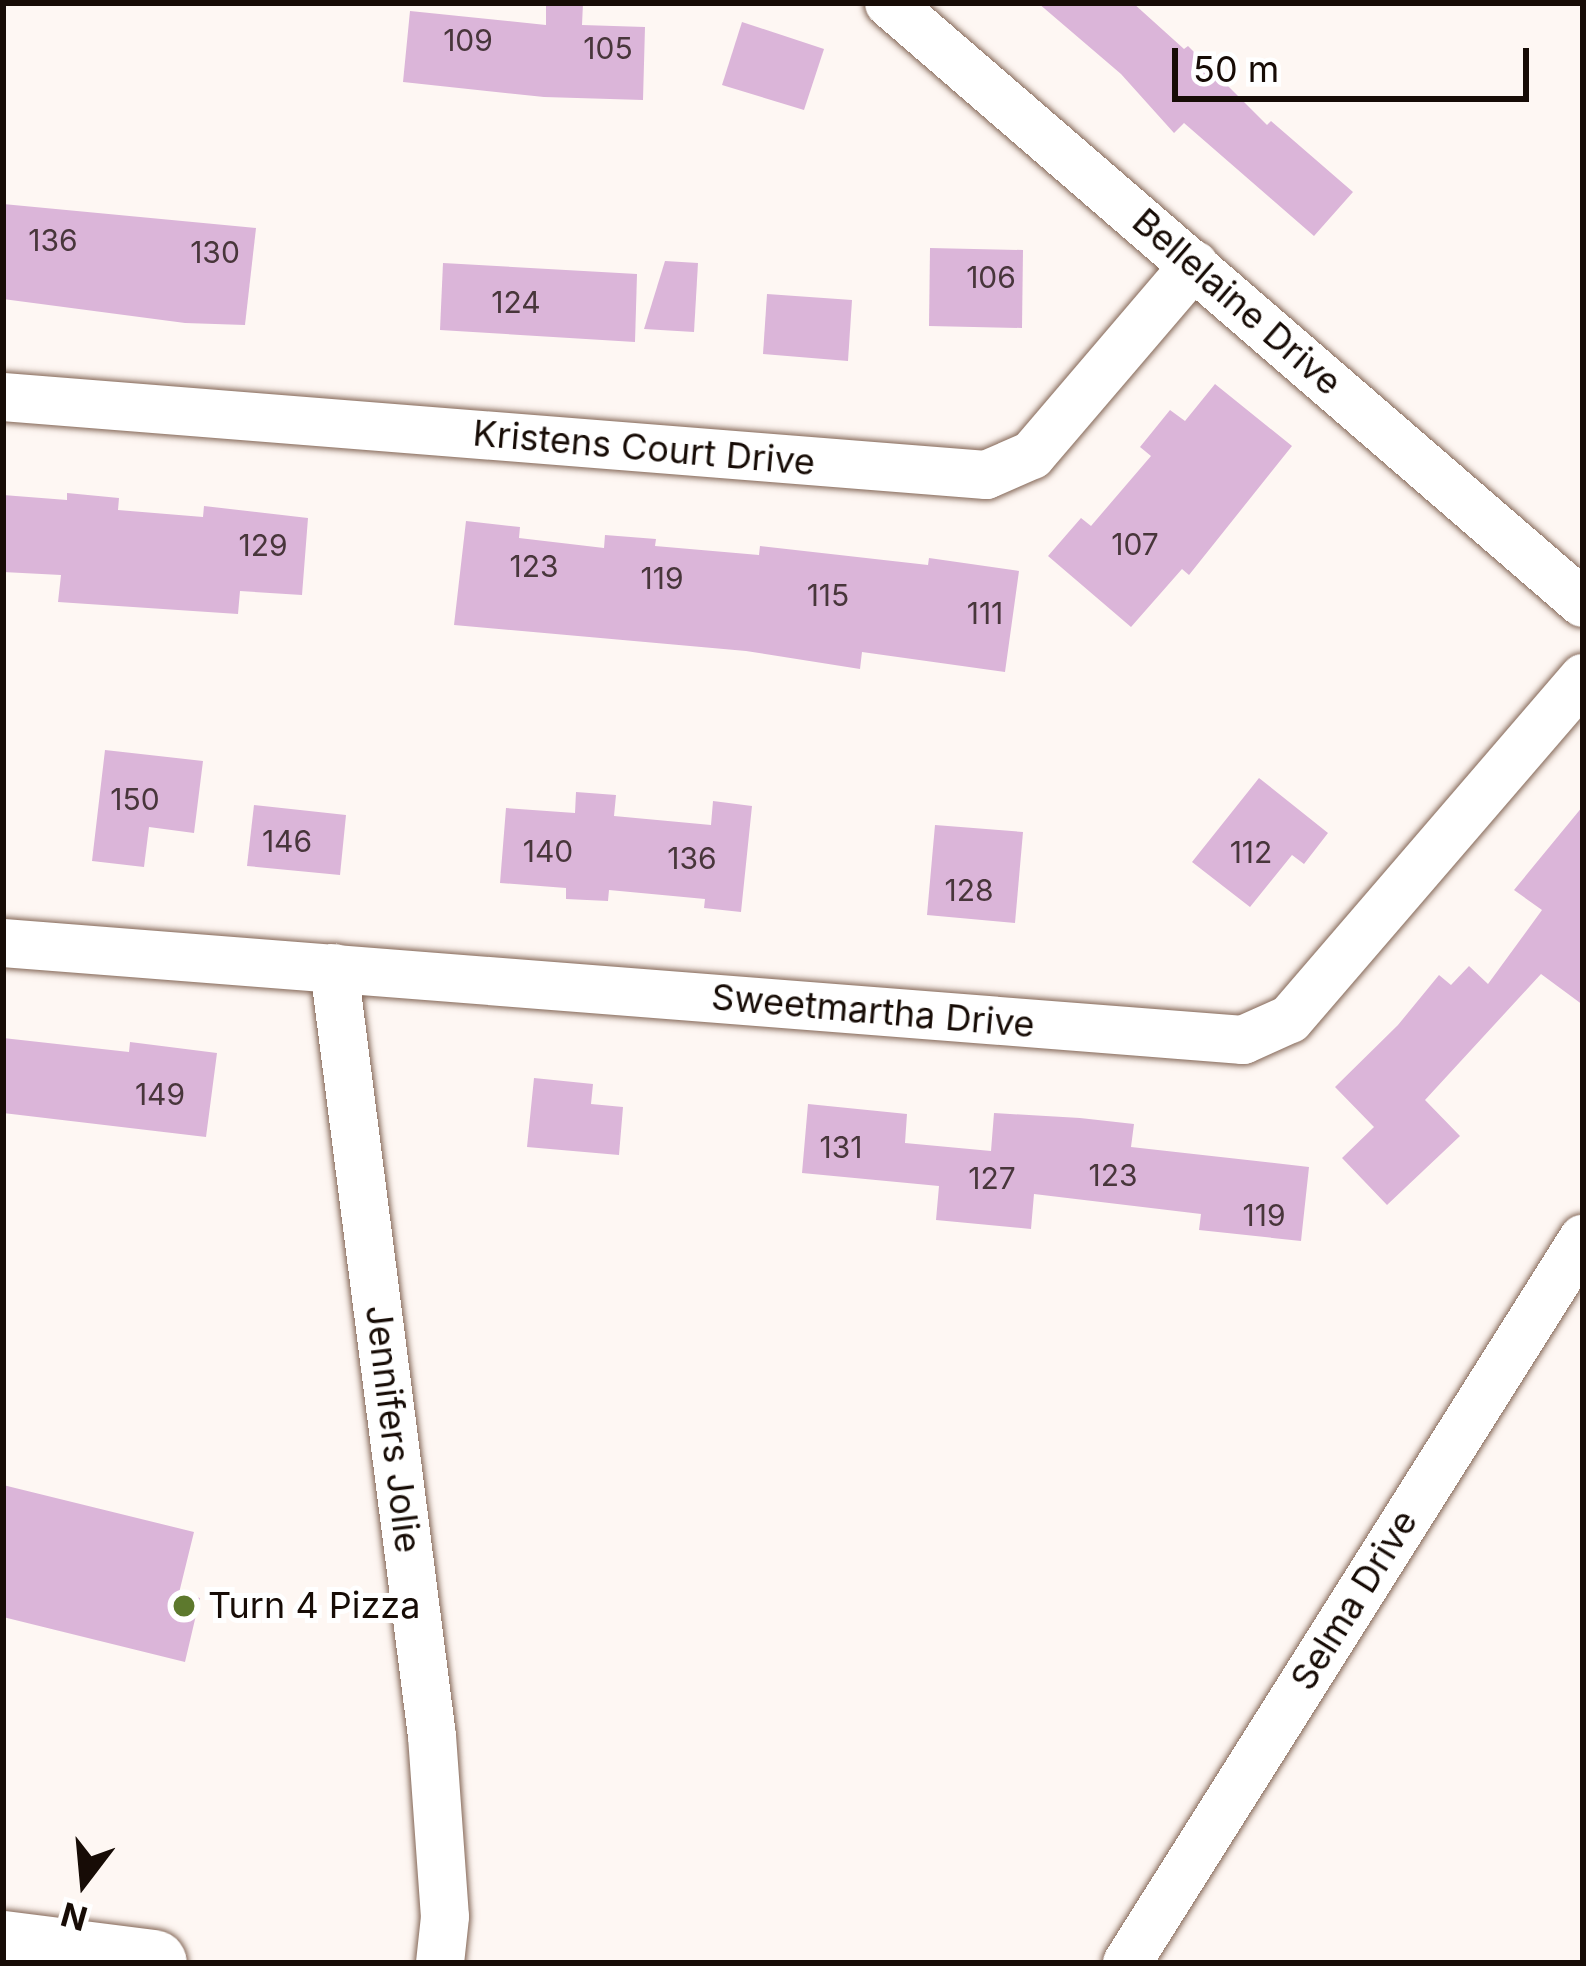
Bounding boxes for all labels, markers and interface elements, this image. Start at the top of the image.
house number: 109 [443,22,493,58]
scale bar [1178,24,1535,98]
house number: 105 [583,30,633,66]
text: 50 m [1193,47,1279,91]
street label: Bellelaine Drive [1124,200,1350,404]
house number: 136 [28,222,78,258]
house number: 130 [190,234,240,270]
house number: 106 [966,259,1016,295]
house number: 124 [491,284,541,320]
street label: Kristens Court Drive [471,412,817,484]
house number: 107 [1111,526,1159,562]
house number: 129 [238,527,288,563]
house number: 123 [509,548,559,584]
house number: 119 [640,560,684,596]
house number: 115 [807,577,849,613]
house number: 111 [967,595,1003,631]
house number: 150 [110,781,160,817]
house number: 146 [262,823,312,859]
house number: 140 [523,833,573,869]
house number: 112 [1230,834,1272,870]
house number: 136 [667,840,717,876]
house number: 128 [944,872,994,908]
street label: Sweetmartha Drive [710,975,1036,1047]
house number: 149 [135,1076,185,1112]
house number: 131 [820,1129,862,1165]
house number: 123 [1088,1157,1138,1193]
house number: 127 [968,1160,1016,1196]
house number: 119 [1242,1197,1286,1233]
street label: Jennifers Jolie [356,1303,430,1555]
street label: Selma Drive [1282,1502,1426,1698]
place label: Turn 4 Pizza [208,1584,420,1628]
marker: Turn 4 Pizza [171,1593,197,1619]
north arrow [24,1822,144,1942]
text: N [56,1894,92,1939]

